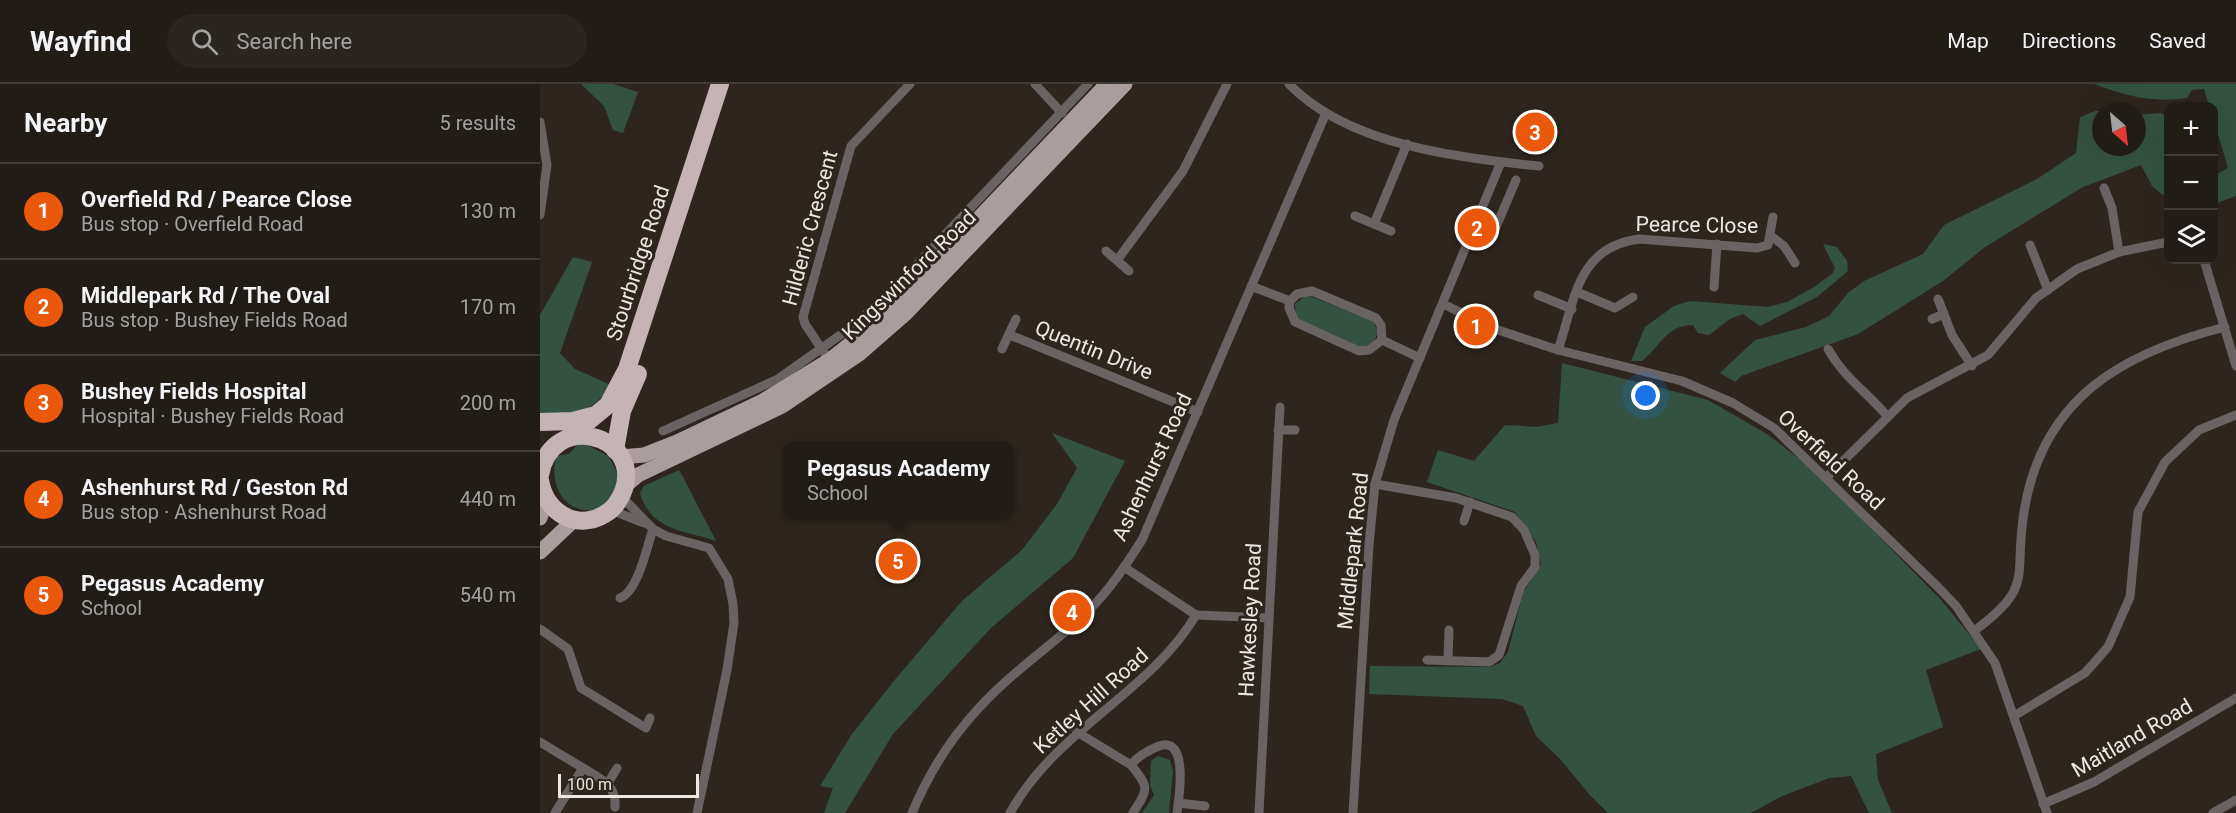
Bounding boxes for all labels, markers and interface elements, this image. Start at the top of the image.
search box [167,14,587,68]
text: Wayfind [30,25,131,58]
icon: search [188,25,221,58]
text: Search here [236,29,352,54]
text: Map [1947,29,1989,53]
text: Directions [2022,29,2116,53]
text: Saved [2149,29,2206,53]
north arrow [2092,102,2146,156]
map controls [2164,102,2218,264]
button: + [2164,102,2218,156]
text: Nearby [24,108,107,138]
pin: 3 [1516,110,1554,154]
text: 5 results [440,111,516,135]
street label: Hilderic Crescent [778,148,842,308]
button: − [2164,156,2218,210]
street label: Stourbridge Road [602,182,674,344]
text: Overfield Rd / Pearce Close [81,187,352,212]
text: 1 [38,199,49,223]
text: 130 m [460,199,516,223]
street label: Kingswinford Road [837,205,981,345]
pin: 2 [1458,206,1496,250]
button: layers [2164,210,2218,264]
text: Bus stop · Overfield Road [81,212,304,236]
street label: Pearce Close [1635,212,1759,238]
text: Middlepark Rd / The Oval [81,283,330,308]
text: 2 [38,295,49,319]
text: 170 m [460,295,516,319]
pin: 1 [1456,304,1496,348]
text: Bus stop · Bushey Fields Road [81,308,348,332]
street label: Quentin Drive [1032,316,1156,384]
text: Bushey Fields Hospital [81,379,307,404]
your location [1631,381,1660,410]
street label: Ashenhurst Road [1107,389,1197,545]
text: 3 [38,391,49,415]
text: 200 m [460,391,516,415]
text: Hospital · Bushey Fields Road [81,404,344,428]
street label: Overfield Road [1773,405,1889,515]
popup [783,441,1014,519]
text: Pegasus Academy [807,456,990,481]
street label: Middlepark Road [1333,471,1373,631]
text: Ashenhurst Rd / Geston Rd [81,475,348,500]
text: School [807,481,868,505]
text: 4 [38,487,49,511]
text: 440 m [460,487,516,511]
text: Bus stop · Ashenhurst Road [81,500,327,524]
pin: 5 [878,538,918,584]
street label: Hawkesley Road [1234,542,1266,698]
text: Pegasus Academy [81,571,264,596]
text: 5 [38,583,49,607]
text: 540 m [460,583,516,607]
pin: 4 [1052,590,1092,634]
text: School [81,596,142,620]
street label: Ketley Hill Road [1029,643,1153,759]
street label: Maitland Road [2067,694,2197,782]
scale bar [558,771,699,798]
text: 100 m [567,775,612,794]

